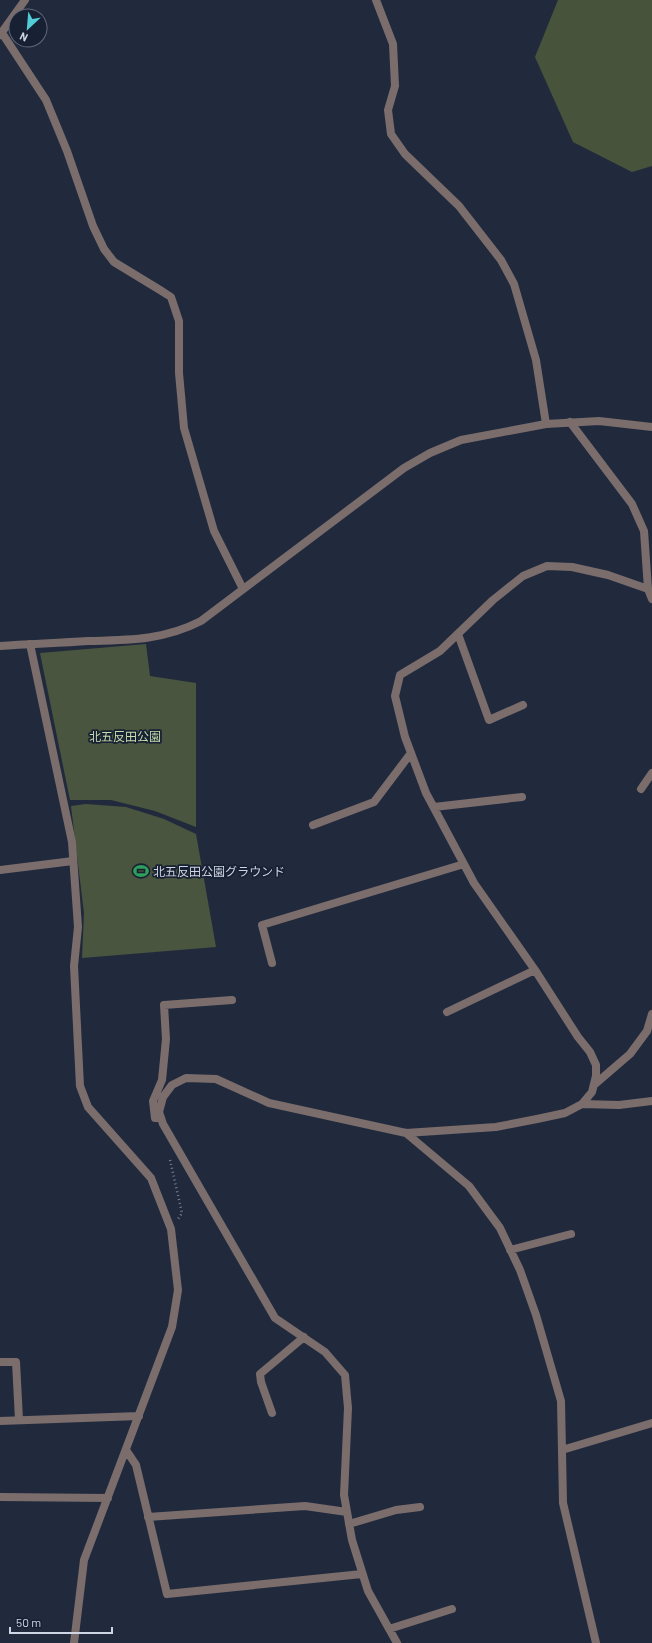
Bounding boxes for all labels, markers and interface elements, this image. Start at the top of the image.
north arrow [8,8,48,48]
text: N [17,30,30,45]
park label: 北五反田公園 [89,729,161,743]
sports icon: 北五反田公園グラウンド [132,862,150,880]
place label: 北五反田公園グラウンド [153,864,285,878]
scale bar [10,1609,112,1635]
text: 50 m [16,1615,41,1629]

